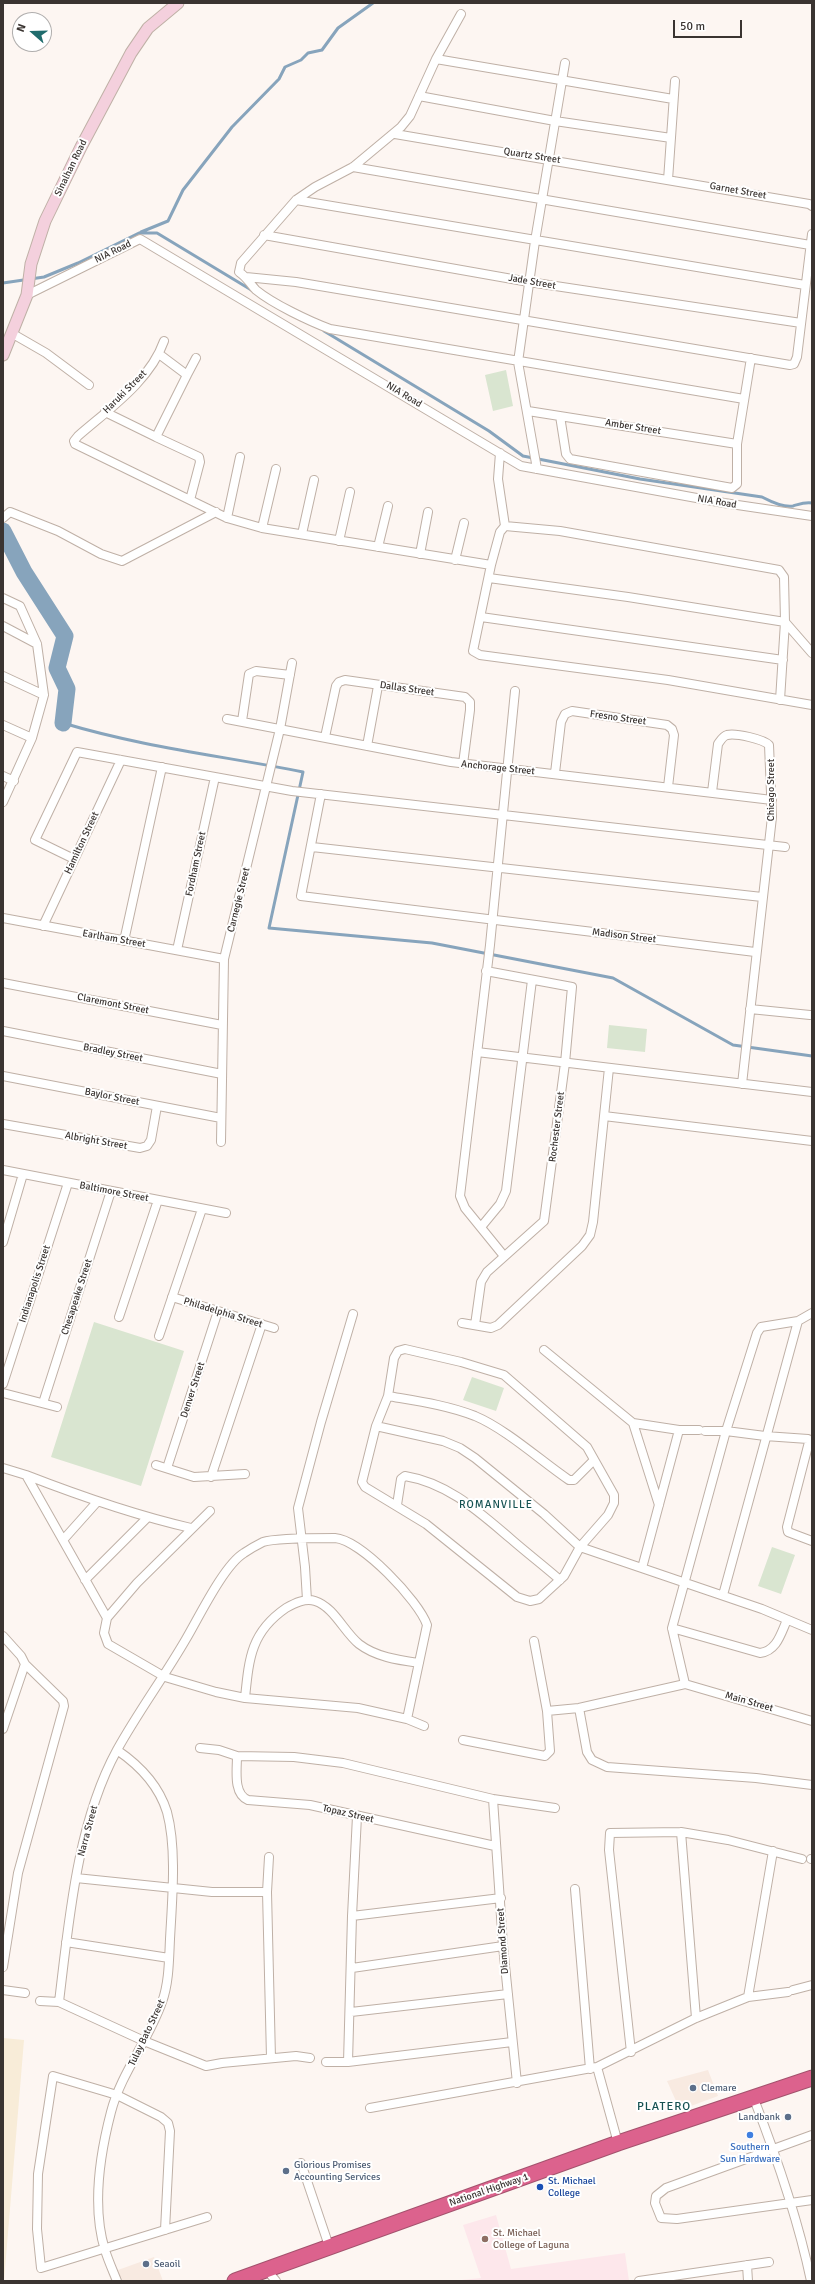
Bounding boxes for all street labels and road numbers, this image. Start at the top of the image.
street label: Sinalhan Road [52,138,90,198]
street label: Quartz Street [503,146,561,166]
street label: Garnet Street [709,180,767,202]
street label: NIA Road [93,238,133,266]
street label: Jade Street [507,272,557,292]
street label: Haruki Street [101,368,149,416]
street label: NIA Road [384,380,424,410]
street label: Amber Street [604,417,662,437]
street label: NIA Road [697,493,737,511]
street label: Dallas Street [379,679,435,699]
street label: Fresno Street [589,708,647,728]
street label: Anchorage Street [461,758,535,778]
street label: Chicago Street [765,759,777,821]
street label: Hamilton Street [62,810,102,876]
street label: Fordham Street [183,831,209,897]
street label: Carnegie Street [225,866,253,934]
street label: Madison Street [591,926,657,946]
street label: Earlham Street [81,928,147,950]
street label: Claremont Street [76,991,150,1017]
street label: Bradley Street [82,1041,144,1065]
street label: Baylor Street [84,1086,140,1108]
street label: Rochester Street [547,1091,567,1163]
street label: Albright Street [64,1130,128,1152]
street label: Baltimore Street [78,1179,150,1205]
street label: Indianapolis Street [17,1244,53,1324]
street label: Chesapeake Street [59,1257,95,1337]
street label: Philadelphia Street [182,1295,264,1331]
street label: Denver Street [178,1360,208,1420]
street label: Main Street [724,1689,774,1715]
street label: Topaz Street [321,1802,375,1826]
street label: Narra Street [75,1804,101,1858]
street label: Diamond Street [495,1907,511,1975]
street label: Tulay Bato Street [126,1998,168,2068]
street label: National Highway 1 [448,2171,530,2209]

